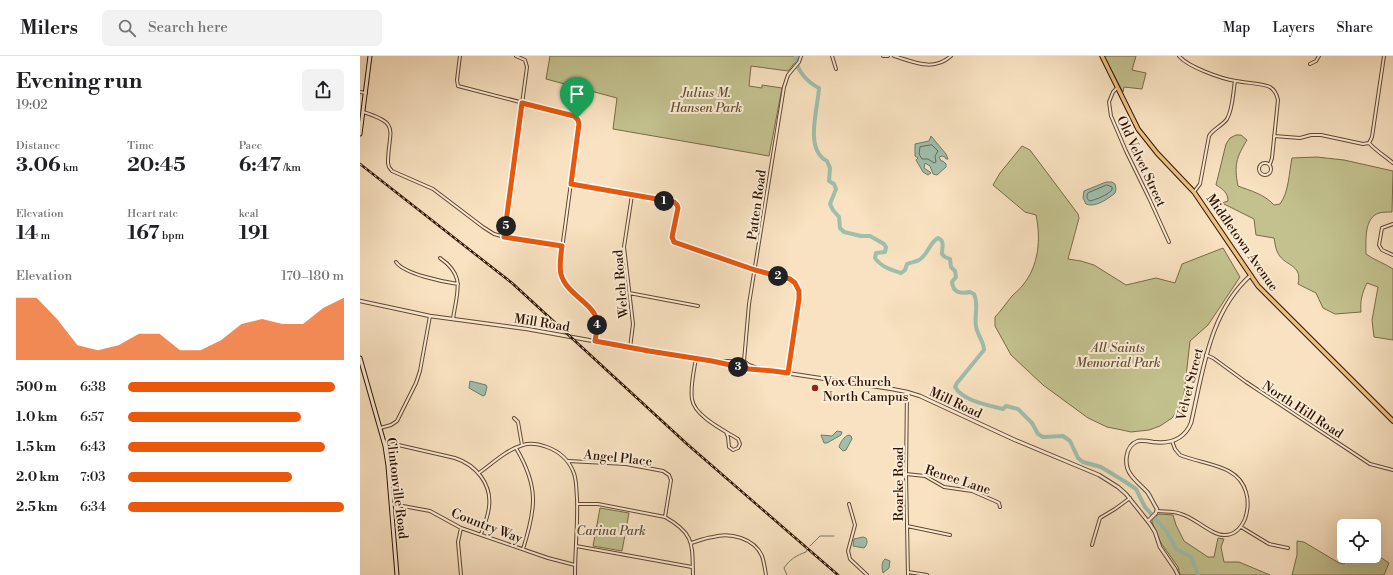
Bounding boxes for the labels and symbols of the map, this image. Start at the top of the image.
pin [560,77,594,118]
park label: Julius M. Hansen Park [669,85,742,116]
street label: Old Velvet Street [1113,114,1169,210]
street label: Patten Road [744,168,770,241]
pin: 1 [654,191,674,211]
street label: Middletown Avenue [1203,191,1282,294]
pin: 5 [496,216,516,236]
street label: Welch Road [610,249,632,320]
pin: 2 [768,266,788,286]
street label: Mill Road [513,311,572,335]
pin: 4 [587,315,607,335]
park label: All Saints Memorial Park [1075,340,1161,371]
street label: Velvet Street [1173,346,1207,423]
pin: 3 [728,357,748,377]
place label: Vox Church North Campus [822,374,909,405]
street label: North Hill Road [1259,378,1346,442]
marker: Vox Church North Campus [810,383,820,393]
street label: Mill Road [927,384,985,422]
street label: Clintonville Road [383,436,411,540]
street label: Angel Place [582,446,653,470]
street label: Roarke Road [891,446,907,521]
street label: Renee Lane [923,462,993,498]
street label: Country Way [449,505,525,547]
park label: Carina Park [576,523,646,539]

